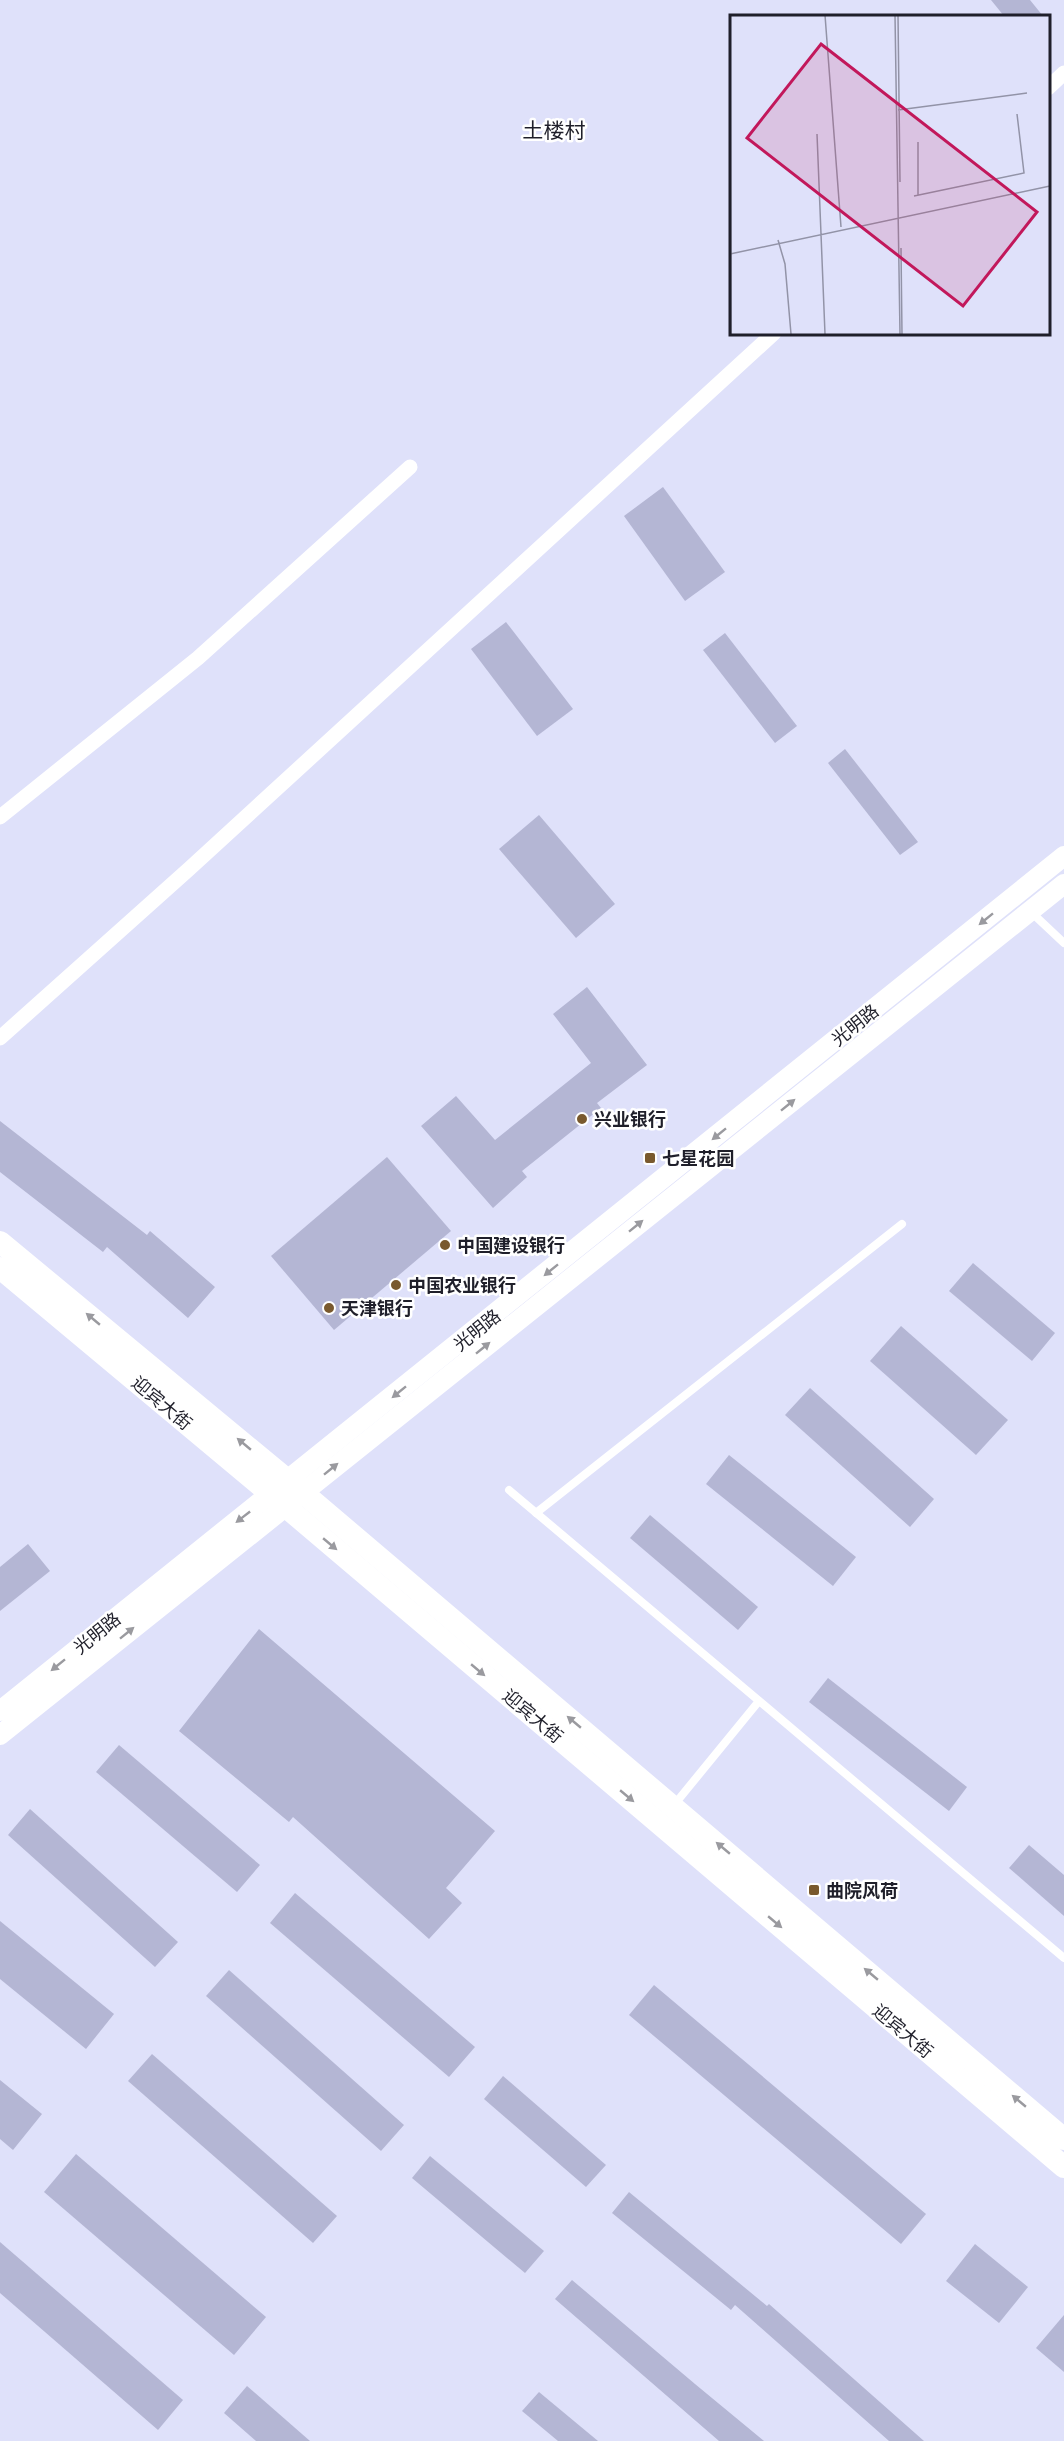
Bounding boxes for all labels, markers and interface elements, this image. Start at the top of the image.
inset map [730,15,1049,334]
district label: 土楼村 [523,118,586,143]
one-way arrow [978,913,993,925]
street label: 光明路 [827,1000,883,1050]
one-way arrow [780,1098,796,1111]
place label: 兴业银行 [594,1109,666,1130]
marker: 兴业银行 [575,1112,589,1126]
one-way arrow [712,1127,727,1140]
place label: 七星花园 [662,1148,734,1169]
marker: 七星花园 [643,1151,657,1165]
one-way arrow [628,1221,643,1233]
place label: 中国建设银行 [457,1235,565,1256]
marker: 中国建设银行 [438,1238,452,1252]
one-way arrow [543,1263,559,1276]
place label: 中国农业银行 [408,1275,516,1296]
marker: 中国农业银行 [389,1278,403,1292]
place label: 天津银行 [341,1298,413,1319]
marker: 天津银行 [322,1301,336,1315]
street label: 光明路 [449,1305,505,1355]
one-way arrow [86,1314,101,1326]
one-way arrow [475,1341,491,1354]
street label: 迎宾大街 [128,1372,196,1434]
one-way arrow [391,1385,407,1398]
one-way arrow [236,1437,252,1450]
one-way arrow [323,1464,338,1476]
one-way arrow [236,1511,251,1523]
one-way arrow [322,1537,338,1550]
street label: 光明路 [69,1608,125,1658]
one-way arrow [120,1627,135,1639]
one-way arrow [50,1658,66,1671]
one-way arrow [470,1663,485,1676]
street label: 迎宾大街 [499,1685,567,1747]
one-way arrow [567,1716,582,1729]
one-way arrow [619,1789,634,1802]
one-way arrow [716,1842,731,1855]
place label: 曲院风荷 [826,1880,898,1901]
marker: 曲院风荷 [807,1883,821,1897]
one-way arrow [767,1915,782,1928]
one-way arrow [863,1968,879,1981]
street label: 迎宾大街 [869,2000,937,2062]
one-way arrow [1012,2095,1027,2108]

